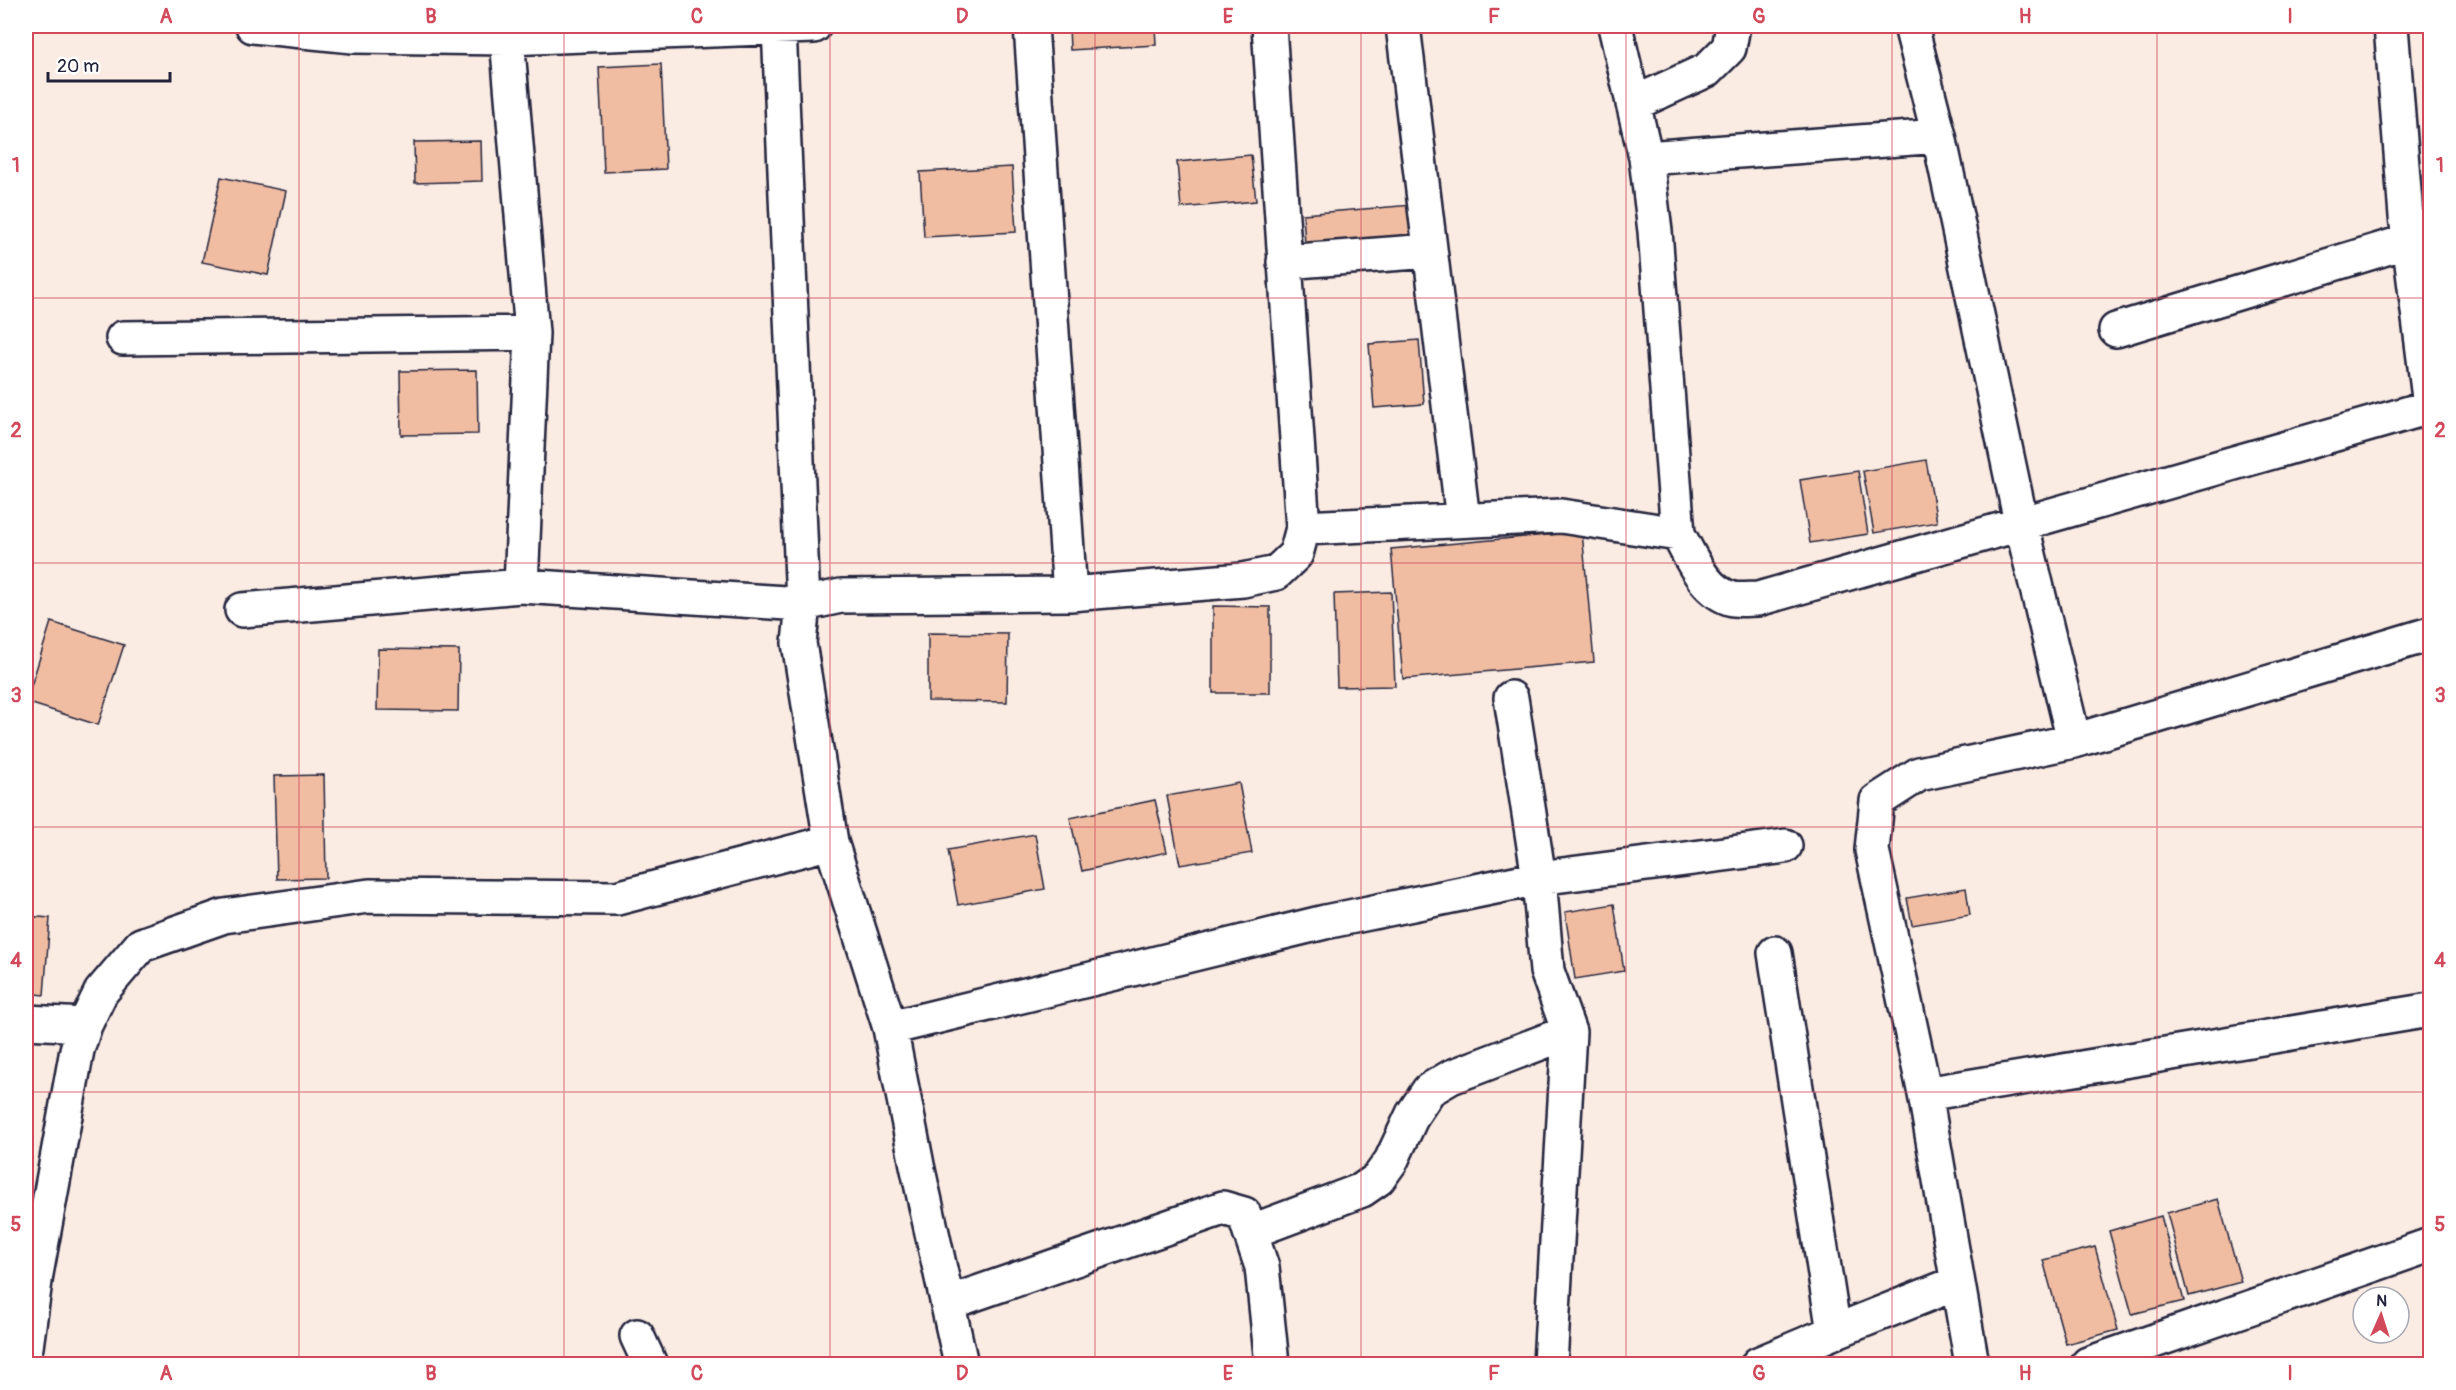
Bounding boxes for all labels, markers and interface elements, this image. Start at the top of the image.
text: A [160,4,173,29]
text: B [425,4,437,29]
text: C [691,4,703,29]
text: D [956,4,969,29]
text: E [1223,4,1234,29]
text: F [1488,4,1500,29]
text: G [1752,4,1766,29]
text: H [2019,4,2032,29]
text: I [2287,4,2293,29]
scale bar [48,45,170,83]
text: 20 m [57,55,99,78]
text: 1 [12,153,20,178]
text: 1 [2436,153,2444,178]
text: 2 [10,418,22,443]
text: 2 [2434,418,2446,443]
text: 3 [10,683,22,708]
text: 3 [2434,683,2446,708]
text: 4 [10,948,22,973]
text: 4 [2434,948,2446,973]
text: 5 [11,1212,22,1237]
text: 5 [2435,1212,2446,1237]
north arrow [2351,1285,2411,1345]
text: N [2376,1291,2388,1311]
text: A [160,1361,173,1386]
text: B [425,1361,437,1386]
text: C [691,1361,703,1386]
text: D [956,1361,969,1386]
text: E [1223,1361,1234,1386]
text: F [1488,1361,1500,1386]
text: G [1752,1361,1766,1386]
text: H [2019,1361,2032,1386]
text: I [2287,1361,2293,1386]

